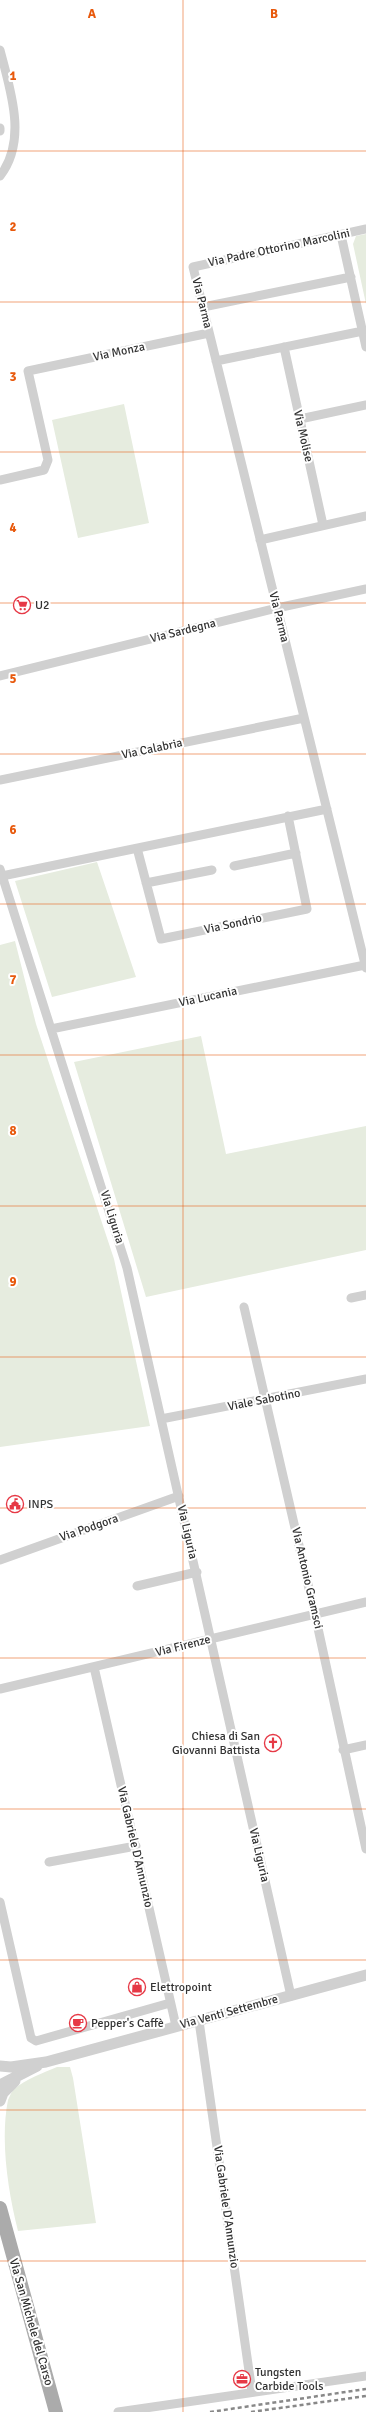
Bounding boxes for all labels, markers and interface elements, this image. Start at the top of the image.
text: A [88,6,97,22]
text: B [270,6,278,22]
text: 1 [9,68,17,84]
text: 2 [9,219,17,235]
street label: Via Padre Ottorino Marcolini [207,226,351,270]
street label: Via Parma [188,276,216,330]
street label: Via Monza [92,339,146,365]
text: 3 [9,369,17,385]
street label: Via Molise [290,409,316,463]
text: 4 [9,520,17,536]
street label: Via Parma [265,590,293,644]
supermarket icon: U2 [12,595,32,615]
place label: U2 [35,598,50,613]
street label: Via Sardegna [149,616,217,646]
text: 5 [9,671,17,687]
street label: Via Calabria [120,735,184,763]
text: 6 [9,822,17,838]
street label: Via Sondrio [203,911,263,937]
text: 7 [9,972,17,988]
street label: Via Lucania [178,984,238,1010]
text: 8 [9,1123,17,1139]
street label: Via Liguria [97,1188,127,1246]
text: 9 [9,1274,17,1290]
street label: Viale Sabotino [226,1386,302,1414]
public building icon: INPS [5,1494,25,1514]
place label: INPS [28,1497,53,1512]
street label: Via Liguria [174,1504,200,1560]
street label: Via Podgora [58,1511,120,1545]
street label: Via Antonio Gramsci [288,1526,326,1630]
street label: Via Firenze [154,1632,212,1660]
place label: Chiesa di San Giovanni Battista [172,1729,260,1758]
church icon: Chiesa di San Giovanni Battista [263,1733,283,1753]
street label: Via Gabriele D'Annunzio [114,1785,156,1909]
street label: Via Liguria [246,1827,272,1883]
shop icon: Elettropoint [127,1977,147,1997]
place label: Elettropoint [150,1980,212,1995]
street label: Via Venti Settembre [178,1992,280,2032]
cafe icon: Pepper's Caffè [68,2013,88,2033]
place label: Pepper's Caffè [91,2016,164,2031]
street label: Via Gabriele D'Annunzio [210,2145,242,2269]
street label: Via San Michele del Carso [6,2257,56,2387]
place label: Tungsten Carbide Tools [255,2365,323,2394]
office icon: Tungsten Carbide Tools [232,2369,252,2389]

